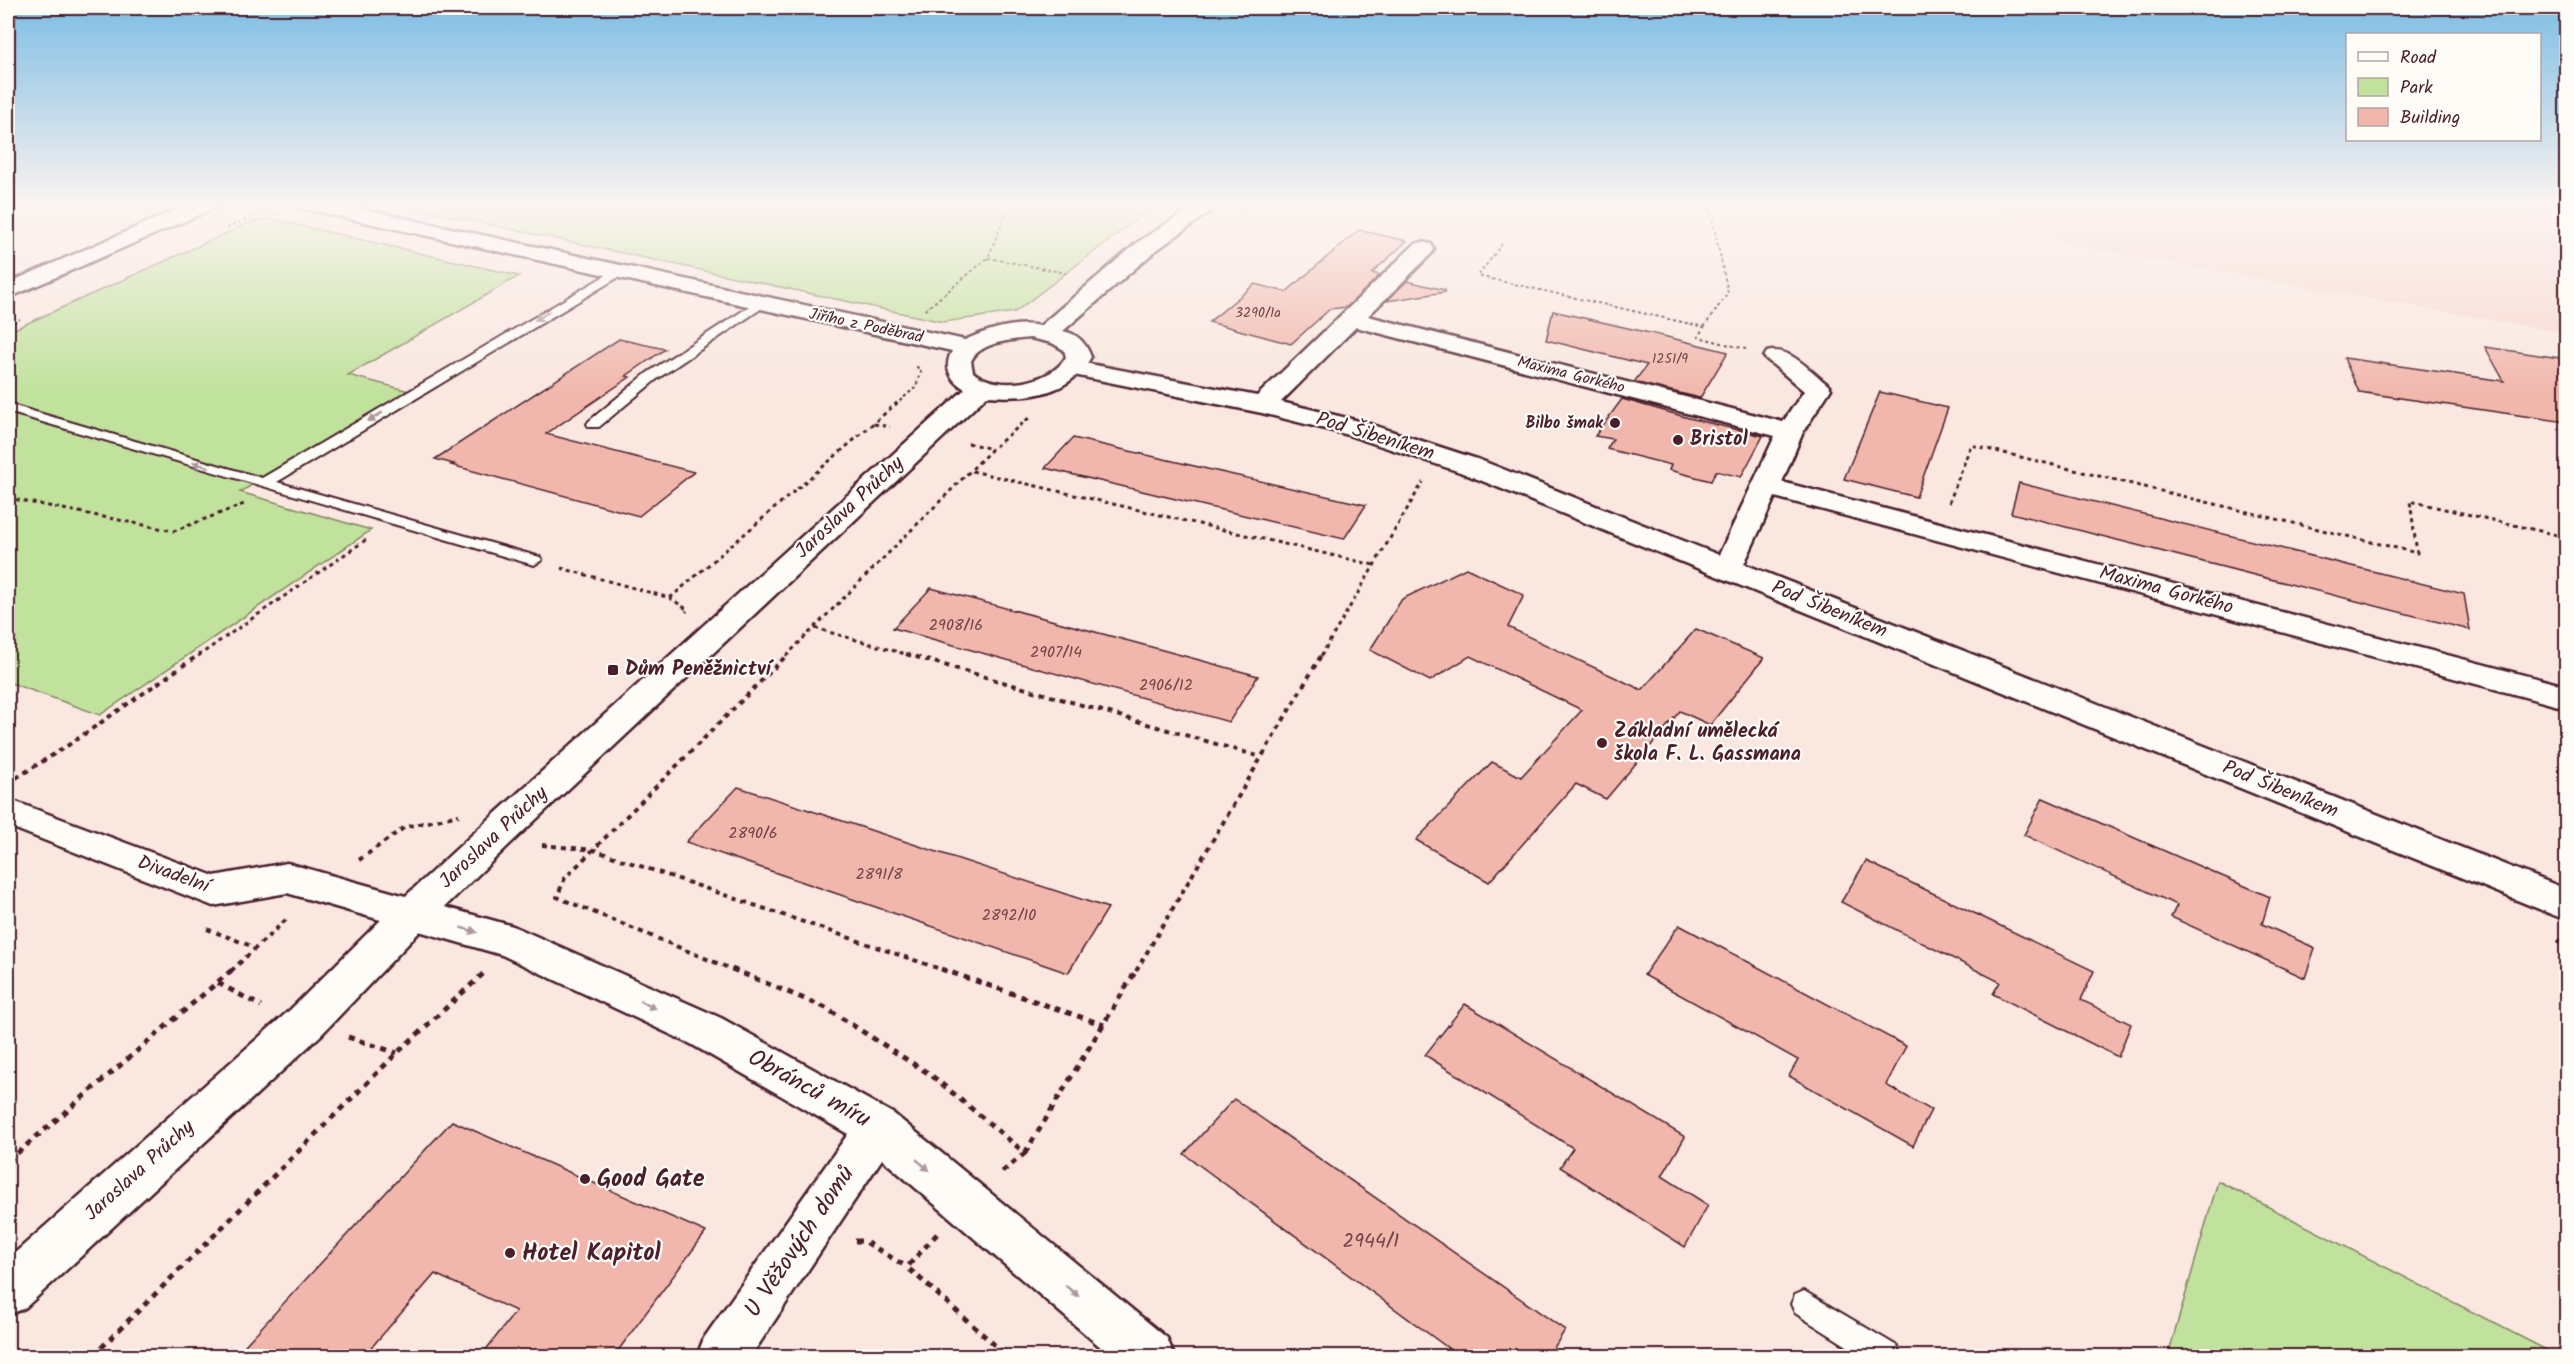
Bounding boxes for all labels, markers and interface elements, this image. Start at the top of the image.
legend [2346,33,2541,141]
text: Road [2400,44,2437,73]
text: Park [2400,74,2433,103]
text: Building [2400,104,2460,133]
street label: Jiřího z Poděbrad [807,302,926,350]
house number: 3290/1a [1235,302,1281,324]
one-way arrow [534,311,550,322]
house number: 1251/9 [1652,348,1688,370]
street label: Maxima Gorkého [1515,350,1627,400]
street label: Pod Šibeníkem [1312,404,1438,470]
one-way arrow [367,411,383,422]
place label: Bilbo šmak [1525,411,1604,436]
marker: Bilbo šmak [1608,416,1622,430]
place label: Bristol [1690,424,1748,456]
marker: Bristol [1671,433,1685,447]
street label: Jaroslava Průchy [788,448,912,567]
one-way arrow [192,460,210,469]
street label: Maxima Gorkého [2095,558,2237,624]
street label: Pod Šibeníkem [1766,572,1892,648]
house number: 2908/16 [929,613,983,638]
house number: 2907/14 [1030,640,1082,665]
place label: Dům Peněžnictví [625,654,775,686]
marker: Dům Peněžnictví [606,663,620,677]
house number: 2906/12 [1139,673,1193,698]
place label: Základní umělecká škola F. L. Gassmana [1614,716,1801,771]
marker: Základní umělecká škola F. L. Gassmana [1595,736,1609,750]
street label: Pod Šibeníkem [2217,752,2343,828]
street label: Jaroslava Průchy [432,778,556,897]
house number: 2890/6 [728,821,778,846]
street label: Divadelní [132,847,217,904]
house number: 2891/8 [855,862,903,887]
house number: 2892/10 [982,903,1036,928]
one-way arrow [460,926,478,935]
one-way arrow [640,1000,657,1009]
street label: Obránců míru [740,1039,878,1139]
street label: Jaroslava Průchy [78,1112,203,1229]
street label: U Věžových domů [734,1158,866,1326]
one-way arrow [915,1158,930,1171]
place label: Good Gate [597,1160,705,1199]
marker: Good Gate [578,1172,592,1186]
house number: 2944/1 [1343,1226,1399,1258]
place label: Hotel Kapitol [522,1234,661,1273]
marker: Hotel Kapitol [503,1246,517,1260]
one-way arrow [1064,1284,1079,1297]

